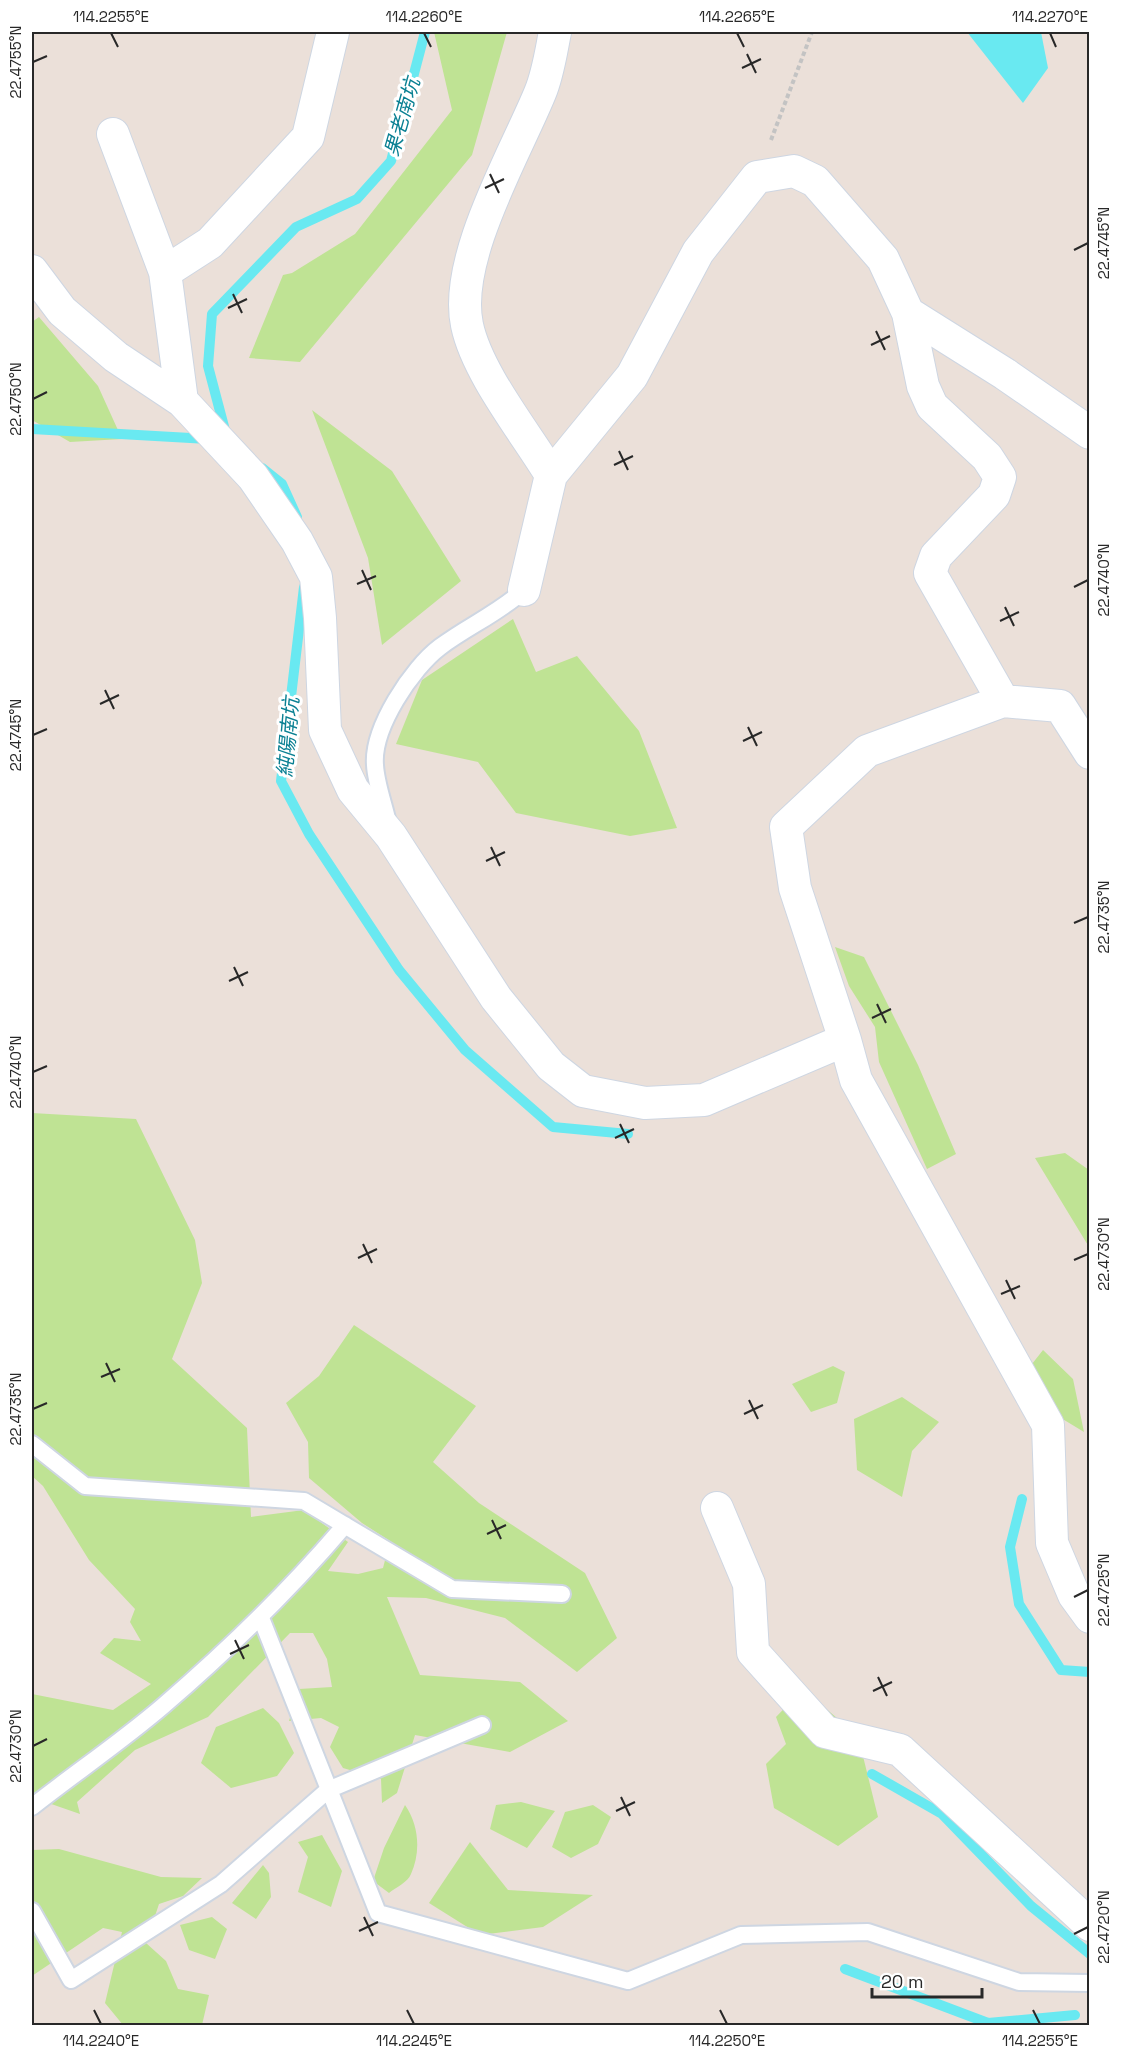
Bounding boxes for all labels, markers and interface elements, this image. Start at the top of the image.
text: 114.2255°E [73,7,149,26]
text: 114.2260°E [386,7,462,26]
text: 114.2265°E [699,7,775,26]
text: 114.2270°E [1012,7,1088,26]
text: 22.4755°N [6,26,25,98]
water label: 果老南坑 [378,72,426,159]
text: 22.4745°N [1094,207,1113,279]
text: 22.4750°N [6,362,25,436]
text: 22.4740°N [1094,543,1113,617]
water label: 純陽南坑 [272,693,305,778]
text: 22.4745°N [6,699,25,771]
text: 22.4735°N [1094,881,1113,953]
text: 22.4740°N [6,1035,25,1109]
text: 22.4730°N [1094,1217,1113,1291]
text: 22.4735°N [6,1373,25,1445]
text: 22.4725°N [1094,1554,1113,1626]
text: 22.4730°N [6,1709,25,1783]
text: 22.4720°N [1094,1890,1113,1964]
scale bar [872,1961,982,1999]
text: 20 m [881,1970,924,1993]
text: 114.2240°E [63,2031,139,2050]
text: 114.2245°E [376,2031,452,2050]
text: 114.2250°E [689,2031,765,2050]
text: 114.2255°E [1002,2031,1078,2050]

